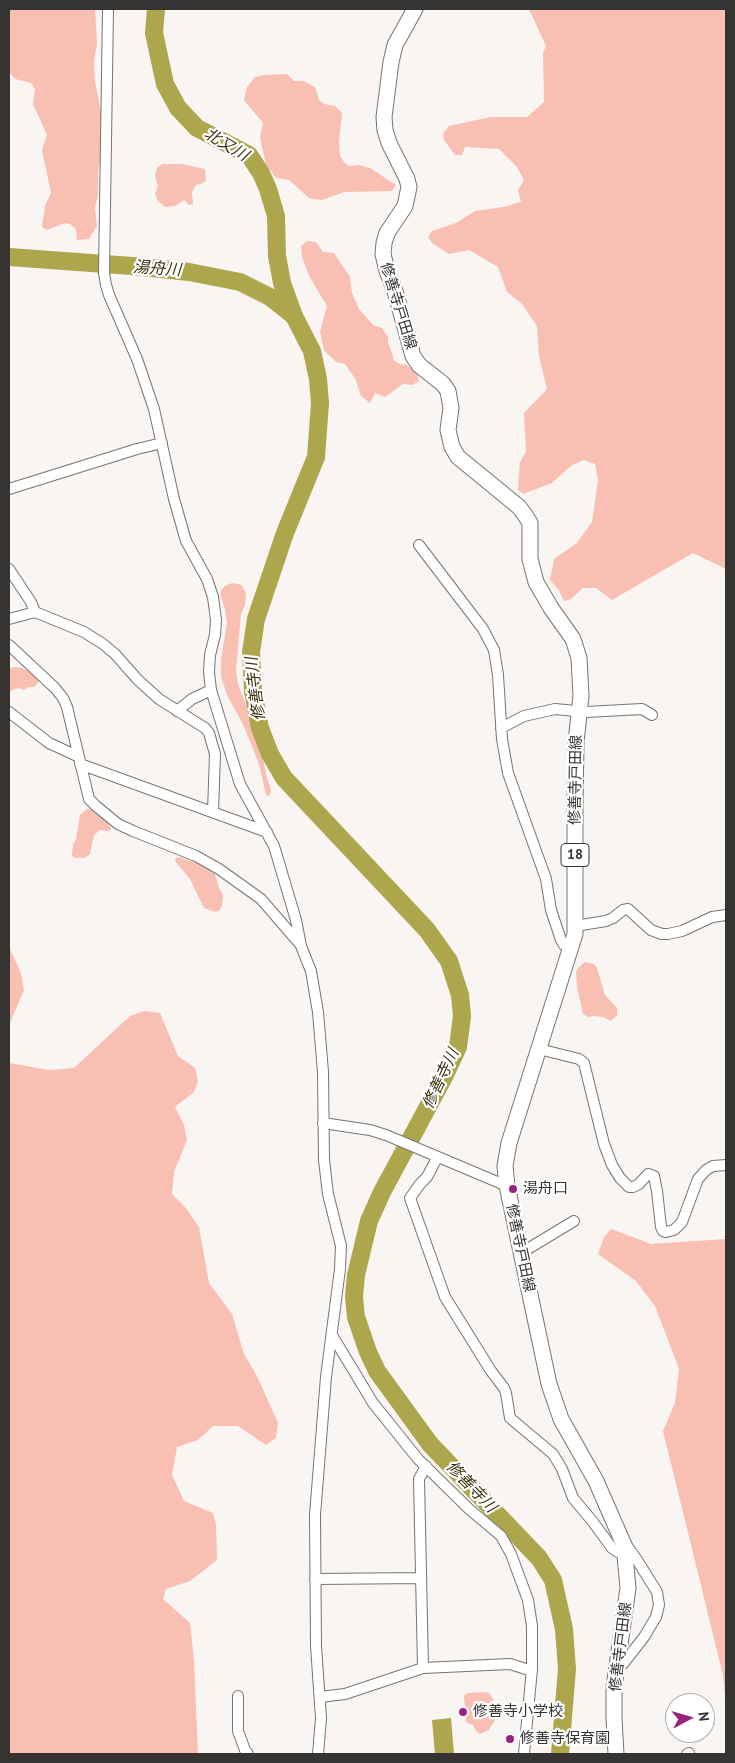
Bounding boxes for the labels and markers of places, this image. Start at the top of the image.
place label: 湯舟口 [523,1180,568,1198]
marker: 湯舟口 [507,1183,519,1195]
place label: 修善寺小学校 [473,1703,563,1721]
marker: 修善寺小学校 [457,1706,469,1718]
place label: 修善寺保育園 [520,1730,610,1748]
marker: 修善寺保育園 [504,1733,516,1745]

